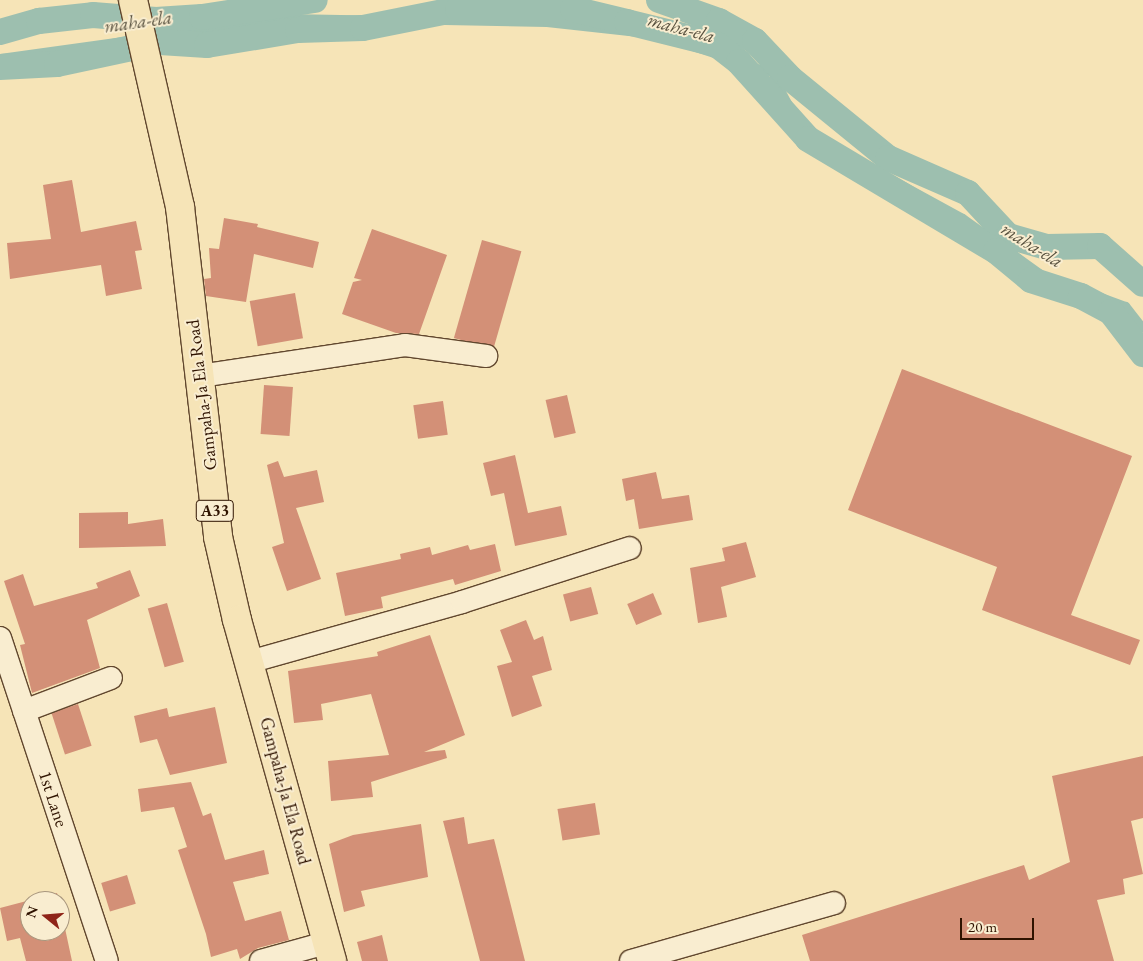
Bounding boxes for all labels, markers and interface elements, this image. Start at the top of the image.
water label: maha-ela [103,6,173,38]
water label: maha-ela [645,8,717,48]
water label: maha-ela [997,217,1067,273]
street label: Gampaha-Ja Ela Road [182,318,222,472]
road number: A33 [195,498,235,524]
street label: Gampaha-Ja Ela Road [255,715,315,867]
street label: 1st Lane [34,768,72,830]
north arrow [20,891,70,941]
text: N [21,904,42,920]
scale bar [963,908,1037,940]
text: 20 m [968,917,997,936]

